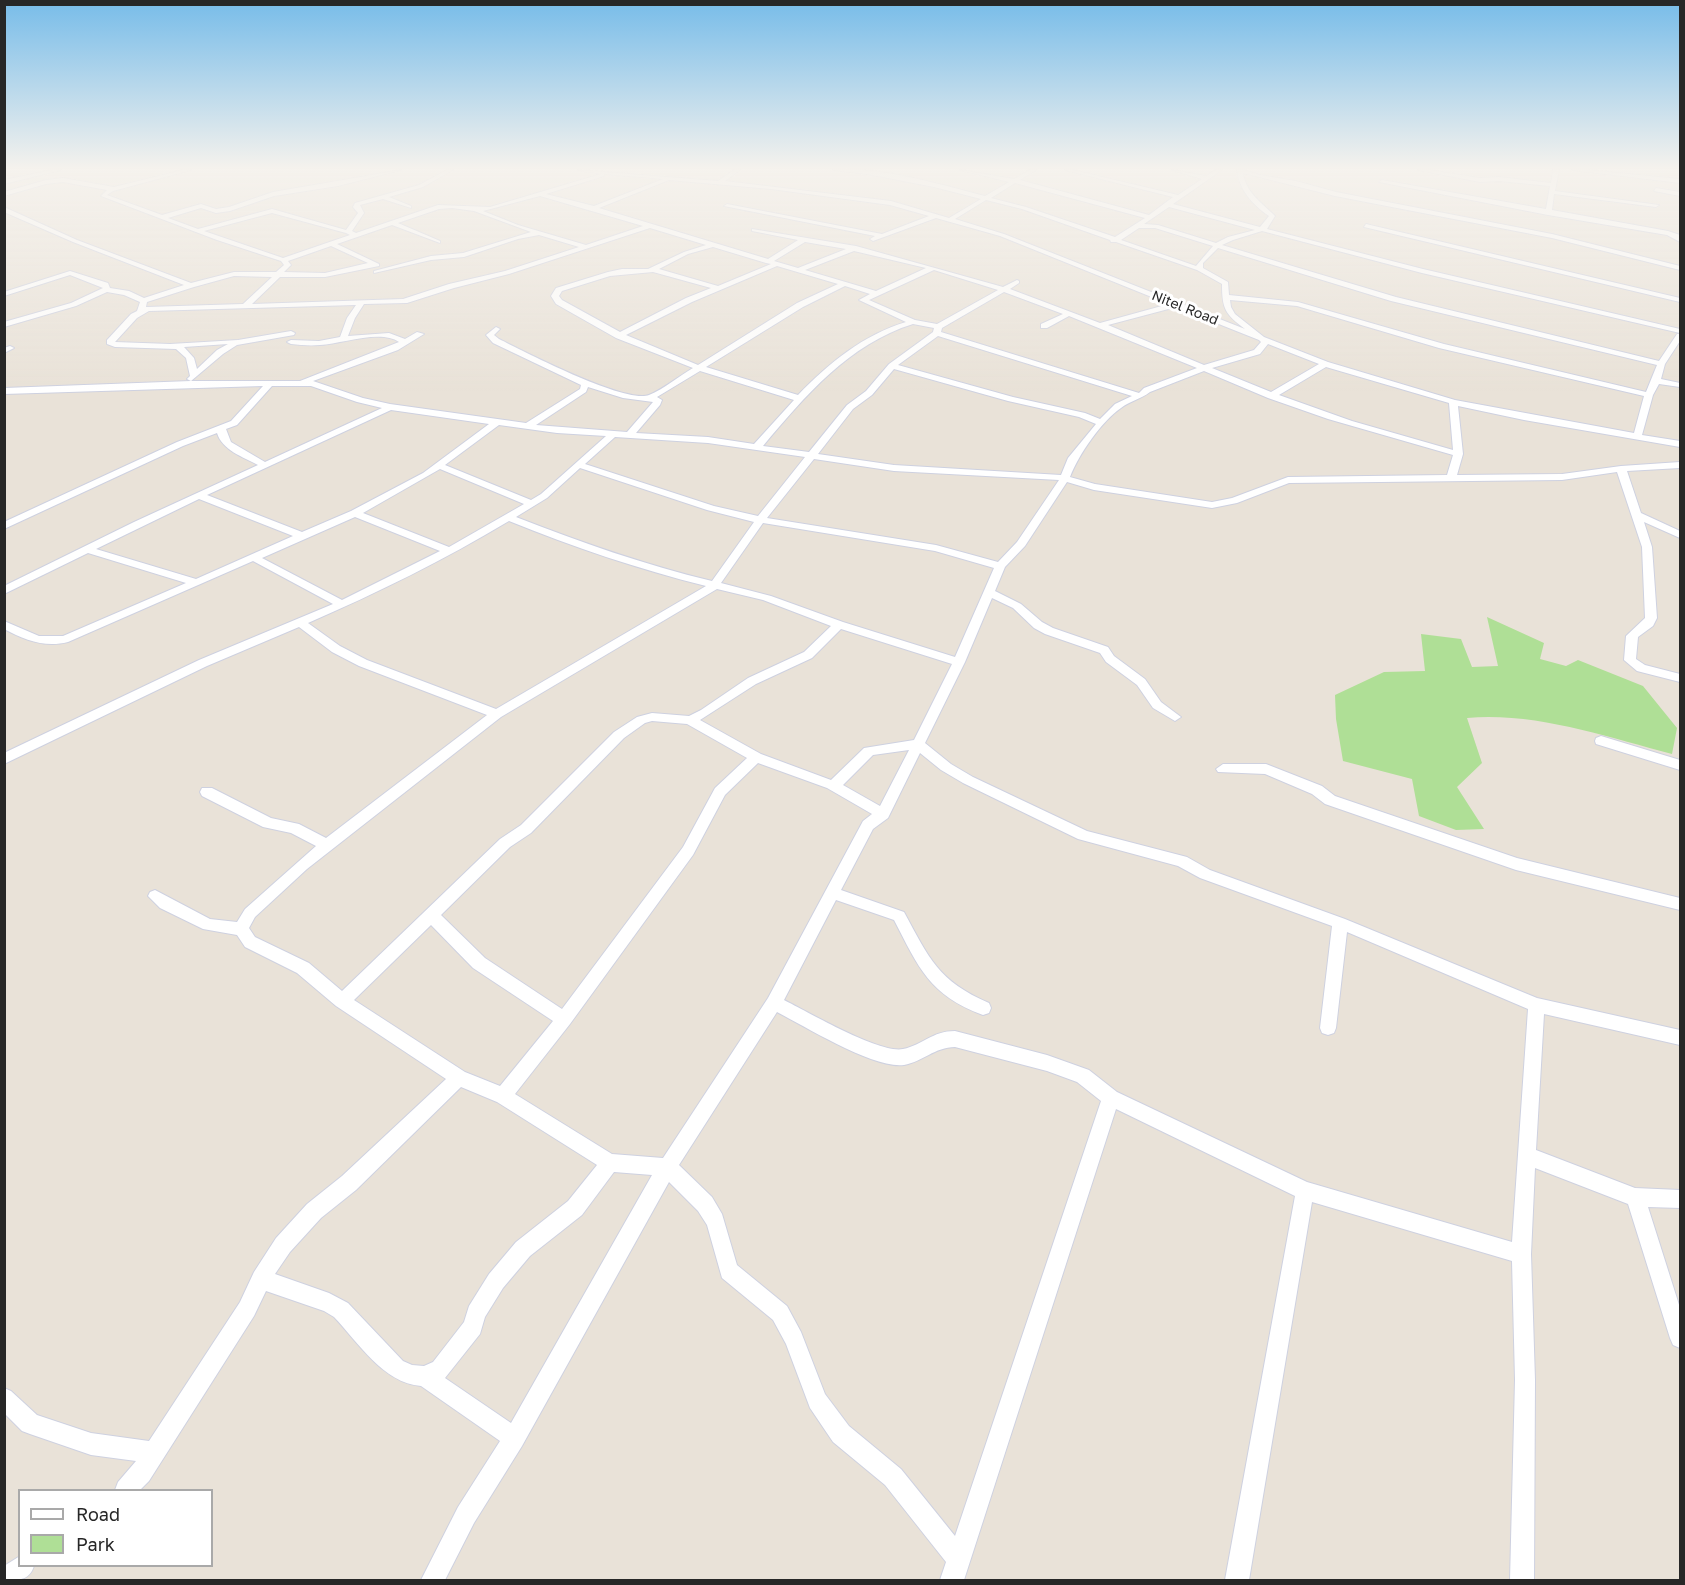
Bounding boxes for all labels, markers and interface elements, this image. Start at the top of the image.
street label: Nitel Road [1149,287,1221,329]
legend [18,1489,213,1567]
text: Road [76,1503,120,1525]
text: Park [76,1533,115,1555]

